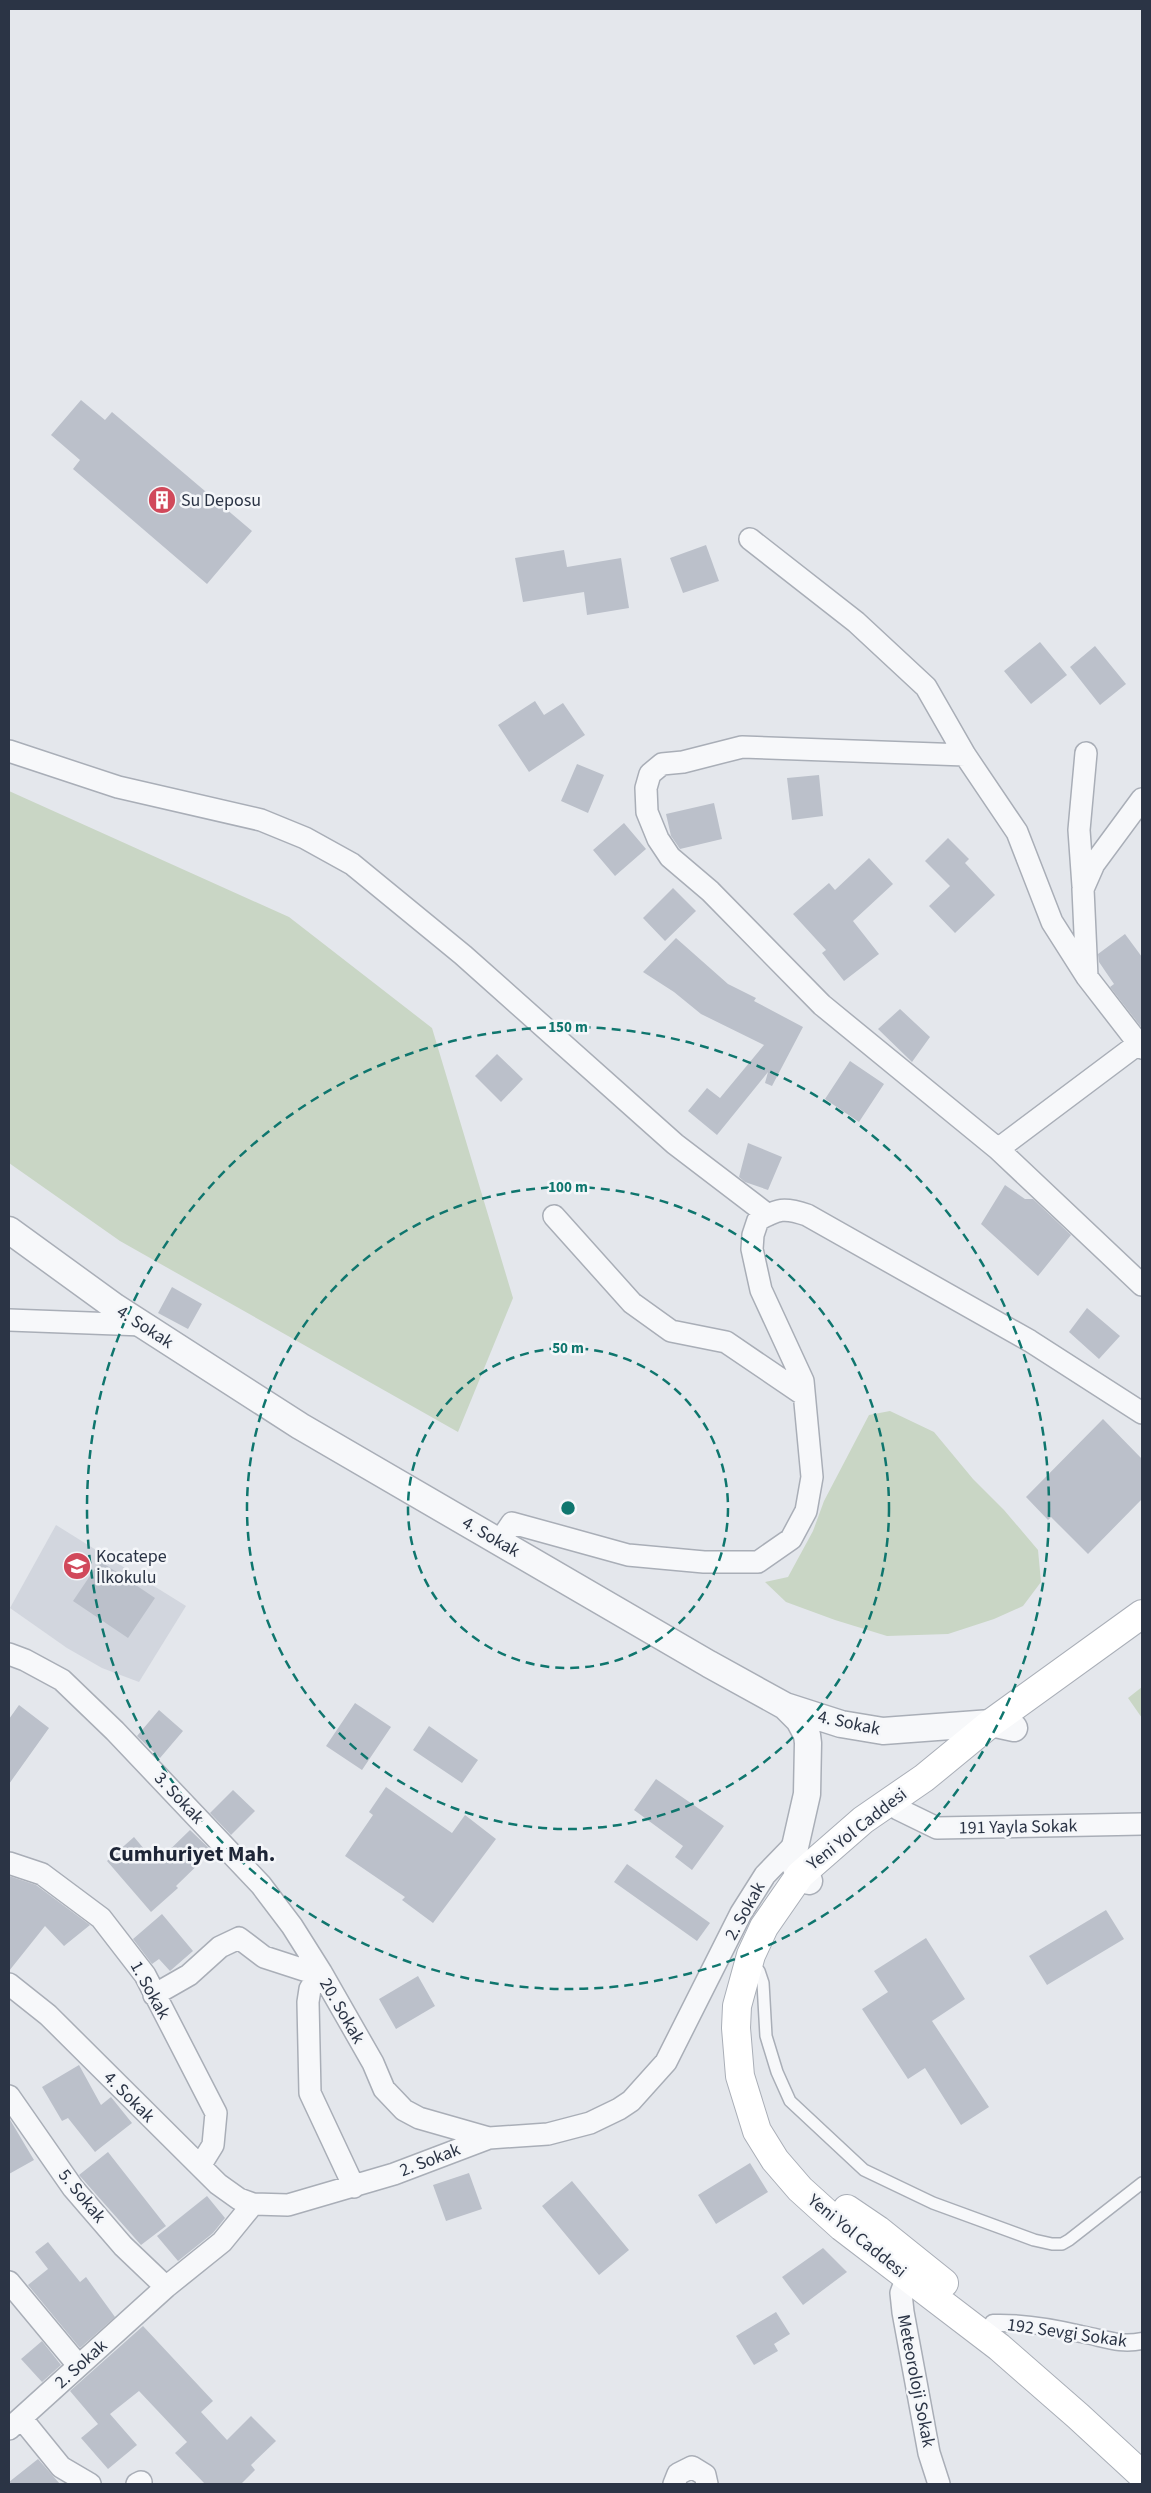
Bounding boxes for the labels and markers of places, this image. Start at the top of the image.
building icon: Su Deposu [147,485,177,515]
place label: Su Deposu [181,488,261,513]
centre of rings [559,1499,577,1517]
place label: Kocatepe İlkokulu [96,1544,167,1590]
school or university icon: Kocatepe İlkokulu [62,1551,92,1581]

